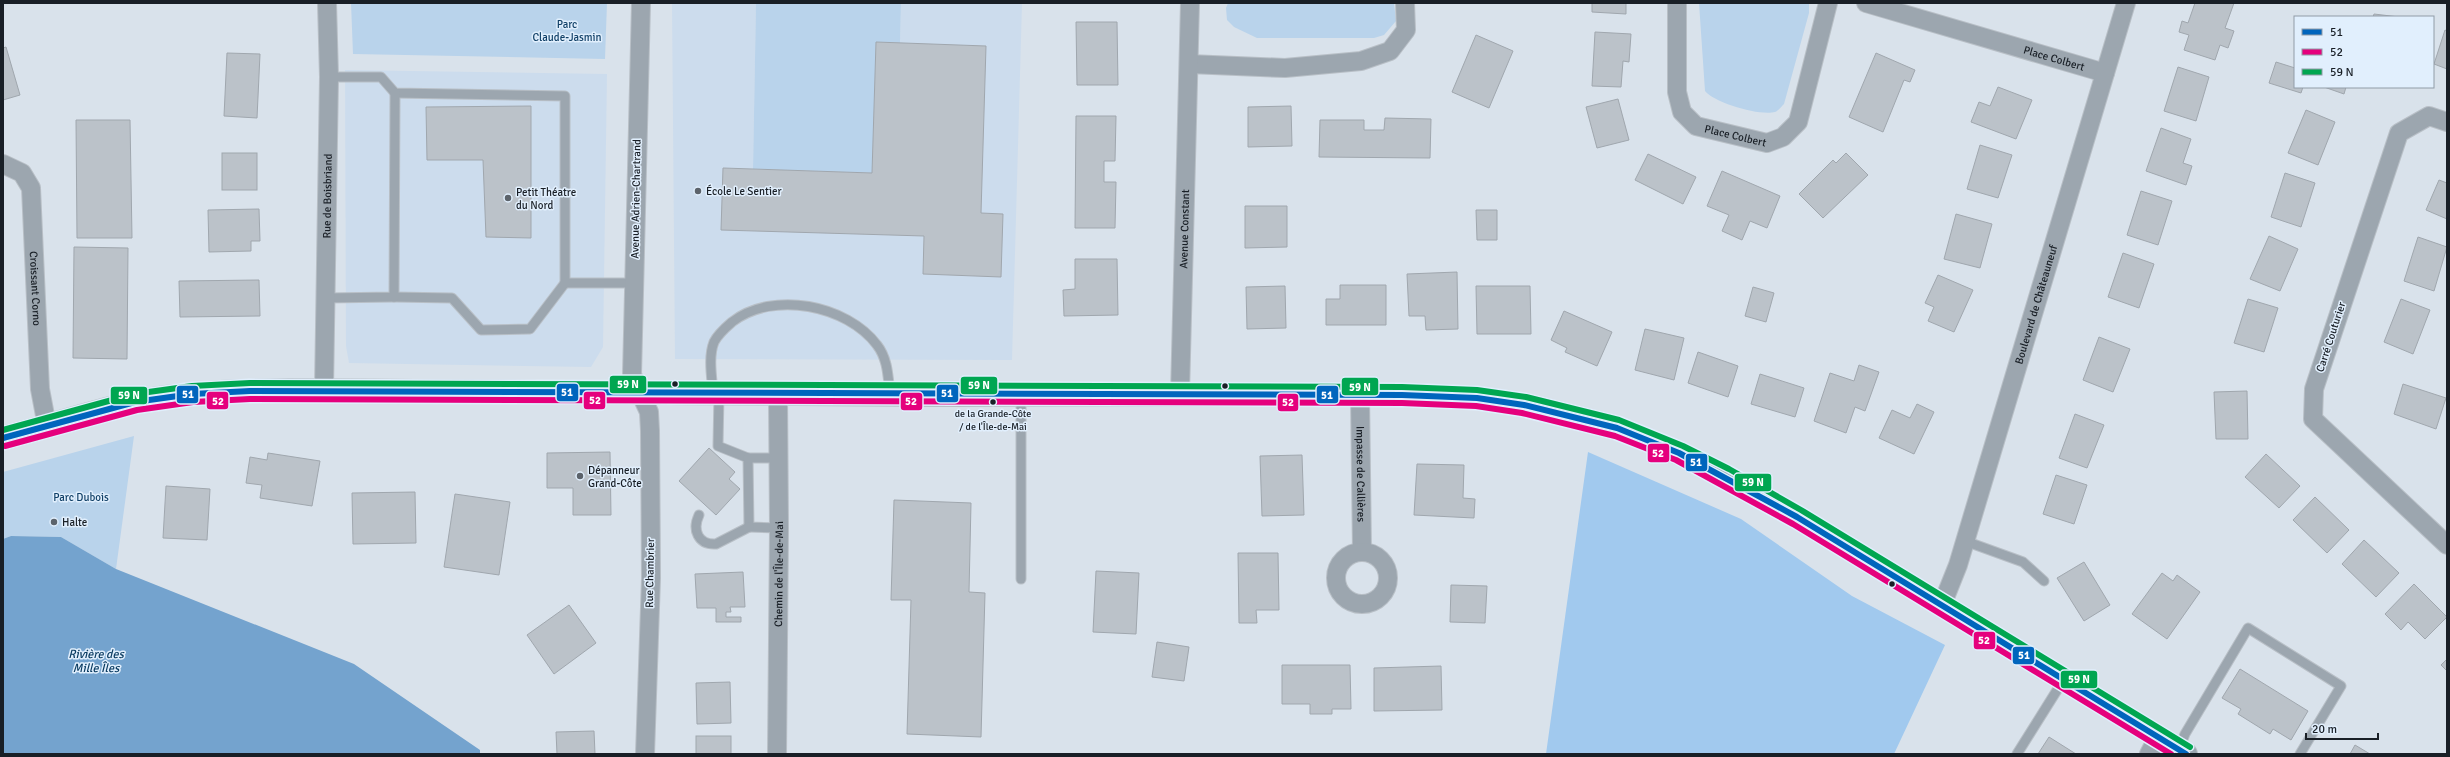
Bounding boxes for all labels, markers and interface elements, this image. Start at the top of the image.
legend [2294,16,2434,88]
park label: Parc Claude-Jasmin [532,18,602,44]
text: 51 [2330,25,2343,40]
street label: Place Colbert [2022,43,2086,73]
text: 52 [2330,45,2343,60]
text: 59 N [2330,65,2354,80]
street label: Place Colbert [1703,122,1768,149]
street label: Avenue Adrien-Chartrand [628,139,644,259]
street label: Rue de Boisbriand [320,153,334,239]
place label: École Le Sentier [706,184,781,198]
place label: Petit Théatre du Nord [516,186,576,212]
marker: École Le Sentier [693,186,703,196]
street label: Avenue Constant [1177,189,1192,269]
marker: Petit Théatre du Nord [503,193,513,203]
street label: Boulevard de Châteauneuf [2012,242,2060,366]
street label: Croissant Corno [27,251,44,326]
street label: Carré Couturier [2314,300,2348,374]
line badge: 59 N [609,375,647,394]
line badge: 59 N [960,376,998,395]
line badge: 59 N [1341,377,1379,396]
text: 59 N [617,378,639,391]
unlabelled marker [670,379,680,389]
text: 59 N [968,379,990,392]
unlabelled marker [1220,381,1230,391]
text: 59 N [1349,381,1371,394]
line badge: 51 [556,383,579,402]
line badge: 51 [936,384,959,403]
line badge: 51 [176,385,199,404]
line badge: 51 [1316,385,1339,404]
line badge: 59 N [110,386,148,405]
text: 51 [561,386,573,399]
text: 51 [941,387,953,400]
text: 51 [182,388,194,401]
text: 59 N [118,389,140,402]
text: 51 [1321,389,1333,402]
line badge: 52 [206,391,229,410]
line badge: 52 [583,391,606,410]
line badge: 52 [900,392,923,411]
line badge: 52 [1277,393,1299,412]
text: 52 [589,394,601,407]
text: 52 [212,395,224,408]
text: 52 [905,395,917,408]
text: 52 [1282,396,1294,409]
marker: de la Grande-Côte / de l'Île-de-Mai [988,397,998,407]
place label: de la Grande-Côte / de l'Île-de-Mai [955,408,1031,433]
street label: Impasse de Callières [1354,426,1368,522]
line badge: 52 [1647,443,1670,463]
text: 52 [1652,447,1664,460]
line badge: 51 [1685,453,1708,472]
text: 51 [1690,456,1702,469]
place label: Dépanneur Grand-Côte [588,464,642,490]
marker: Dépanneur Grand-Côte [575,471,585,481]
line badge: 59 N [1734,473,1772,492]
text: 59 N [1742,476,1764,489]
park label: Parc Dubois [53,491,109,504]
place label: Halte [62,516,87,529]
marker: Halte [49,517,59,527]
street label: Chemin de l'Île-de-Mai [771,521,786,627]
street label: Rue Chambrier [643,538,657,608]
unlabelled marker [1887,579,1897,589]
line badge: 52 [1973,631,1996,650]
text: 52 [1978,634,1990,647]
line badge: 51 [2012,646,2035,665]
water label: Rivière des Mille Îles [68,647,125,676]
text: 51 [2018,649,2030,662]
line badge: 59 N [2060,670,2098,689]
text: 59 N [2068,673,2090,686]
scale bar [2306,715,2378,741]
text: 20 m [2312,722,2337,737]

